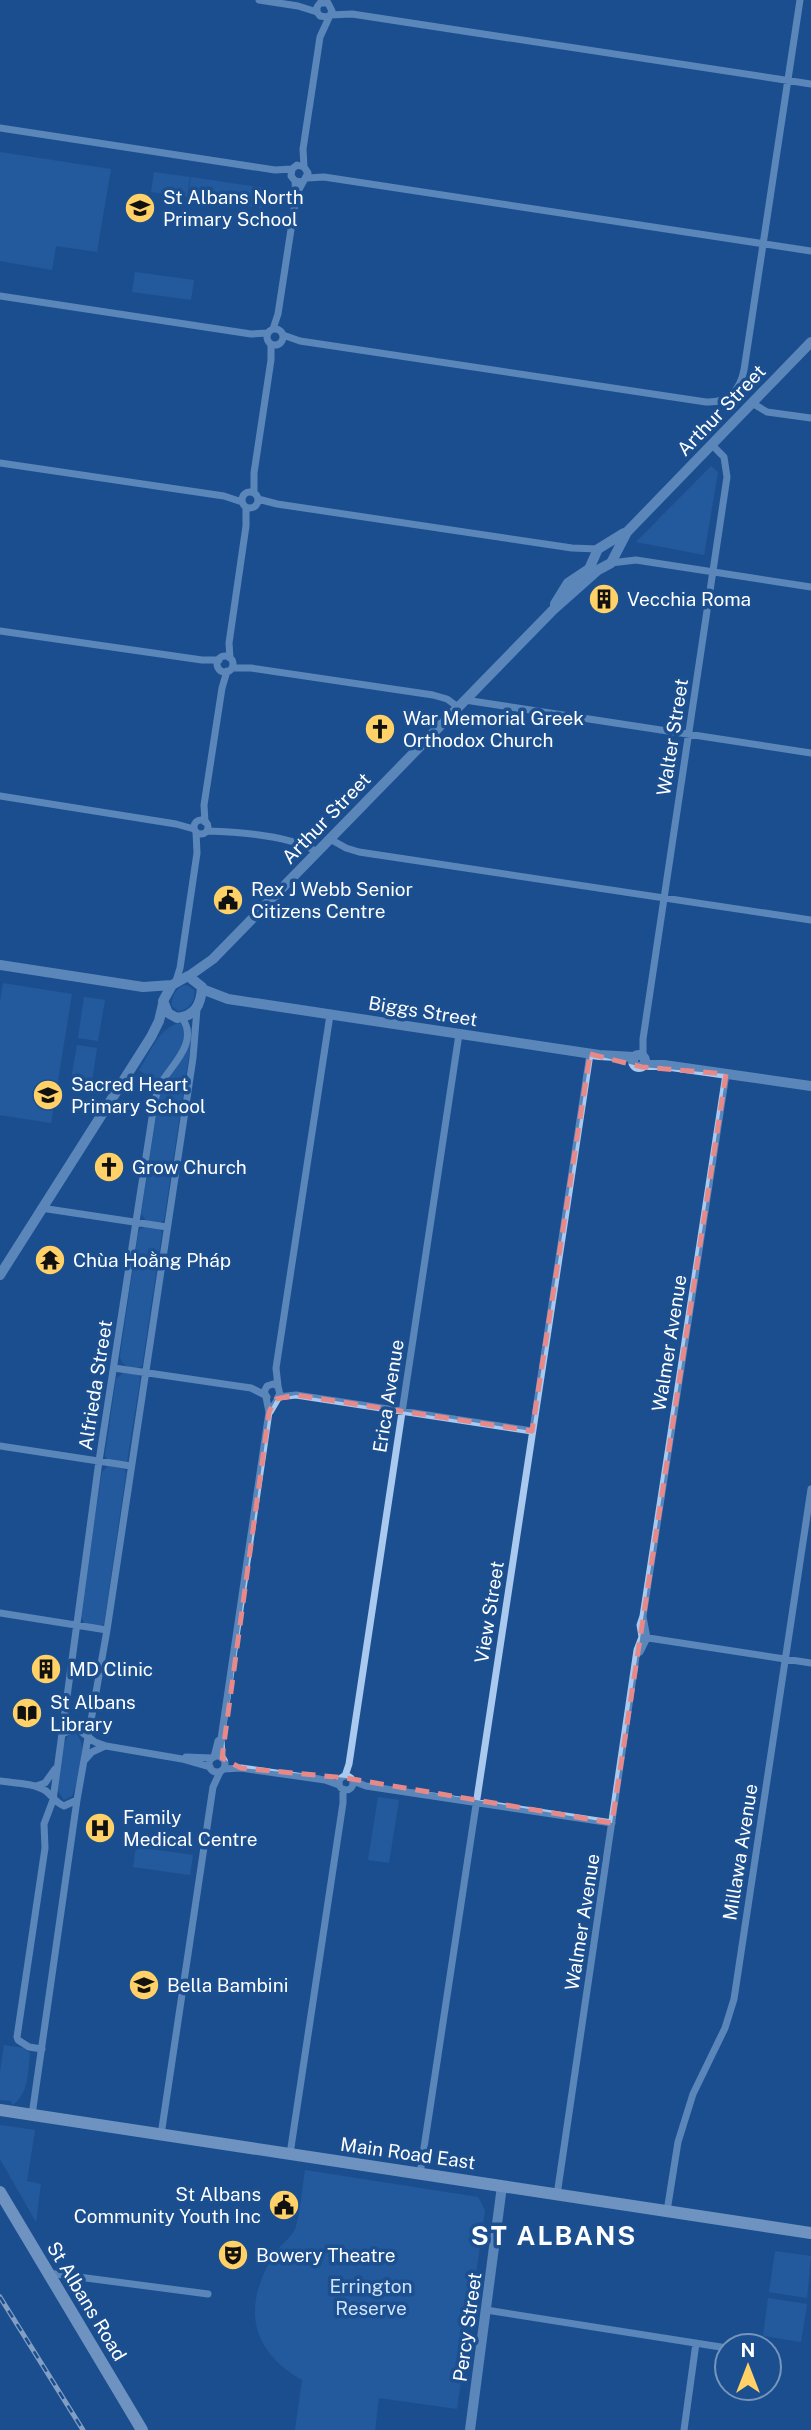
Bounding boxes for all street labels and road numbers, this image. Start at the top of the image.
street label: Arthur Street [672,360,770,460]
street label: Walter Street [652,677,692,797]
street label: Arthur Street [277,768,375,868]
street label: Biggs Street [367,992,479,1030]
street label: Walmer Avenue [647,1273,691,1413]
street label: Alfrieda Street [74,1318,116,1452]
street label: Erica Avenue [368,1338,408,1454]
street label: View Street [470,1559,508,1665]
street label: Millawa Avenue [718,1782,762,1922]
street label: Walmer Avenue [560,1852,604,1992]
street label: Main Road East [339,2133,477,2173]
street label: St Albans Road [43,2237,131,2365]
street label: Percy Street [448,2271,486,2383]

